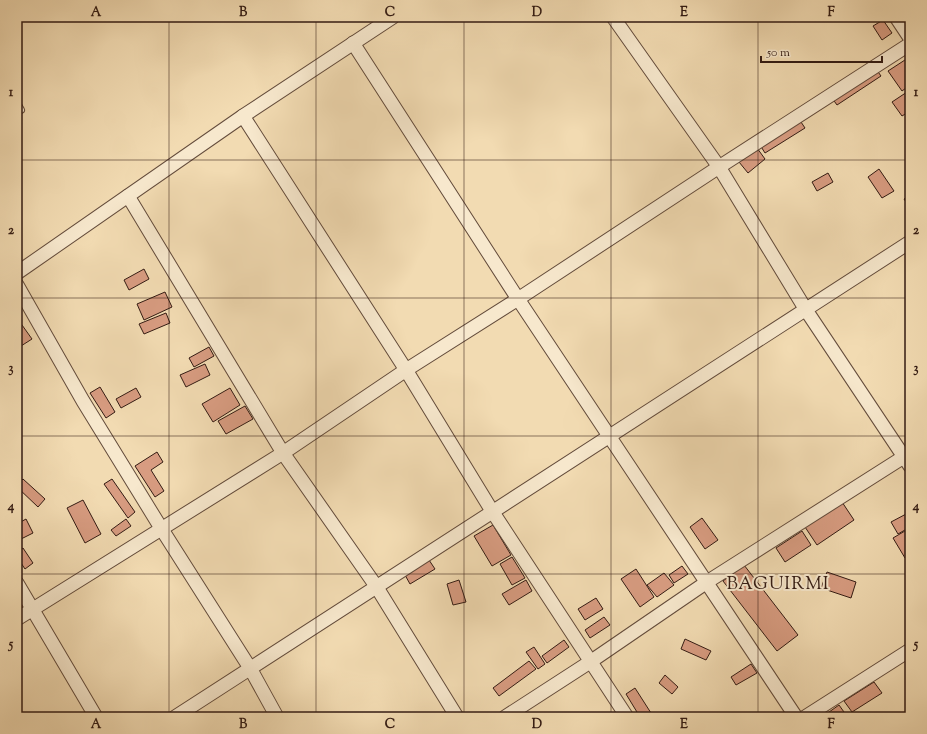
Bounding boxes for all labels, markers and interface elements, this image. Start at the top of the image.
text: A [91,4,102,22]
text: B [239,4,248,22]
text: C [385,4,395,22]
text: D [532,4,542,22]
text: E [680,4,688,22]
text: F [827,4,835,22]
scale bar [761,38,882,64]
text: 50 m [766,44,790,62]
text: 1 [9,84,14,102]
text: 1 [914,84,919,102]
text: 2 [8,222,15,240]
text: 2 [913,222,920,240]
text: 3 [8,360,14,378]
text: 3 [913,360,919,378]
text: 4 [7,498,15,516]
text: 4 [912,498,920,516]
district label: BAGUIRMI [726,572,830,598]
text: 5 [8,636,14,654]
text: 5 [913,636,919,654]
text: A [91,716,102,734]
text: B [239,716,248,734]
text: C [385,716,395,734]
text: D [532,716,542,734]
text: E [680,716,688,734]
text: F [827,716,835,734]

